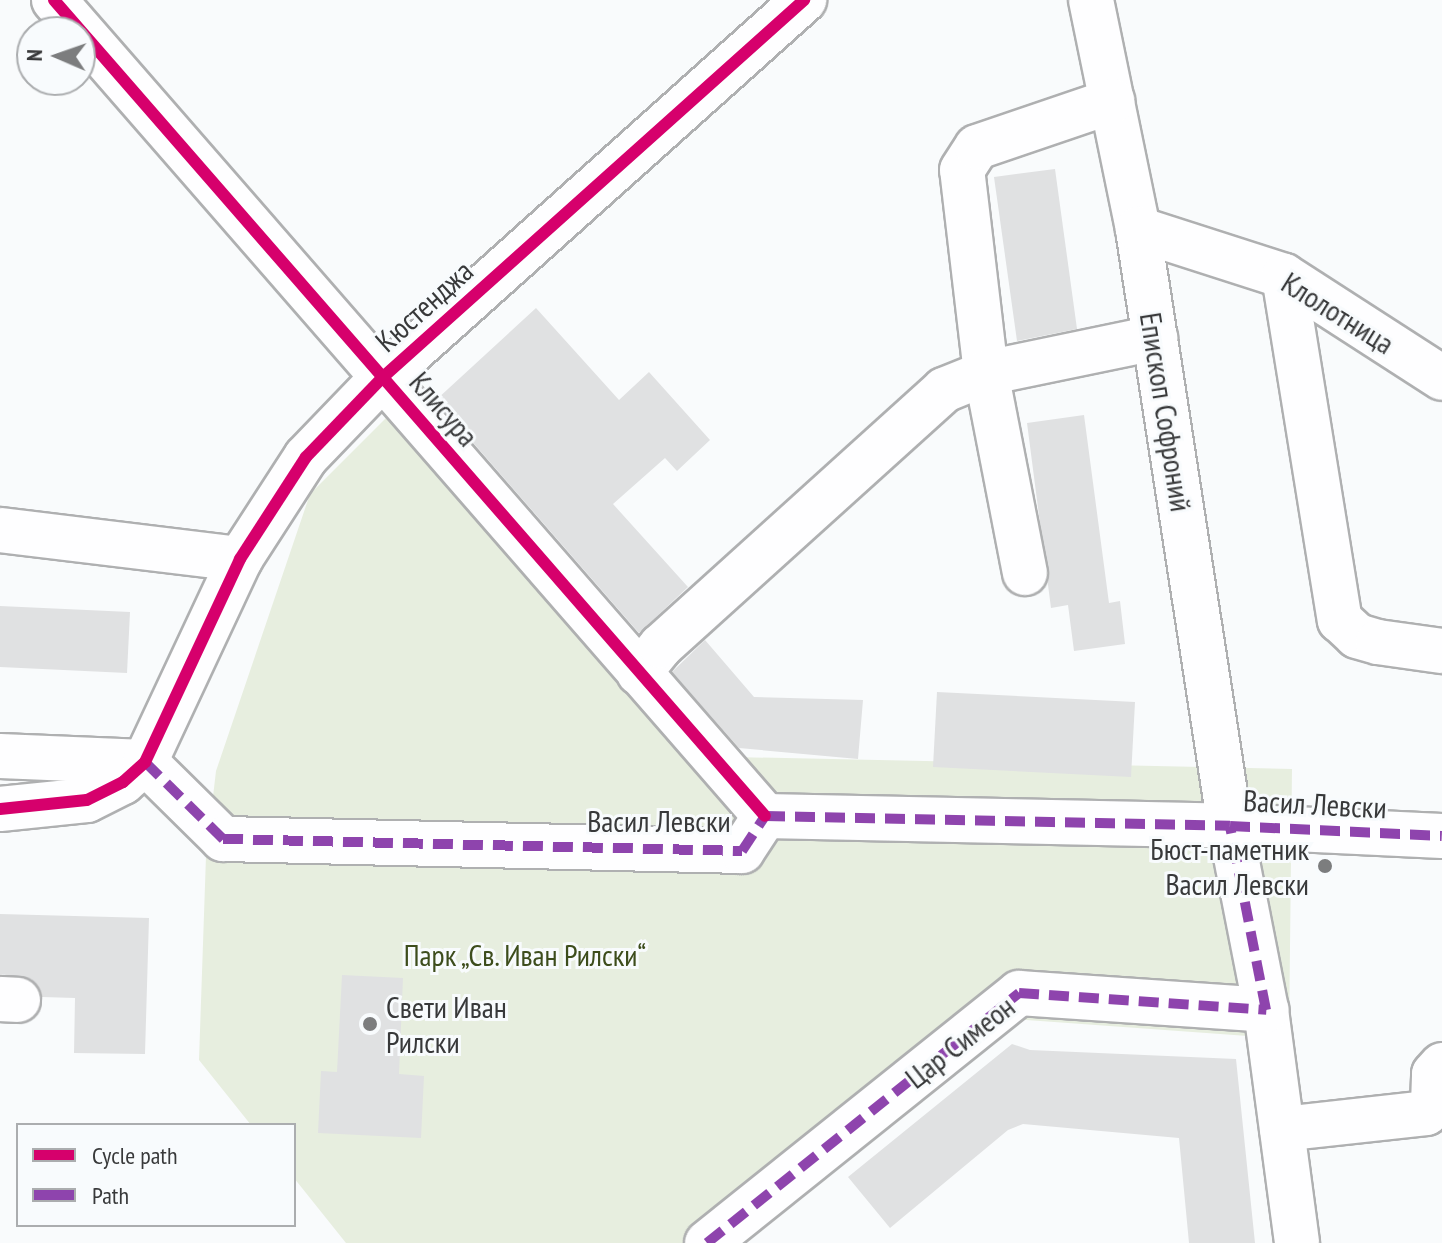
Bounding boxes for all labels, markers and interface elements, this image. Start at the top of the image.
north arrow [16,16,96,96]
text: N [20,49,48,62]
street label: Кюстенджа [368,253,480,359]
street label: Клолотница [1275,264,1401,362]
street label: Епископ Софроний [1133,310,1199,514]
street label: Клисура [402,365,486,453]
street label: Васил Левски [1242,782,1388,826]
street label: Васил Левски [587,803,731,839]
place label: Бюст-паметник Васил Левски [1150,831,1309,902]
marker: Бюст-паметник Васил Левски [1316,857,1334,875]
park label: Парк „Св. Иван Рилски“ [402,937,648,973]
street label: Цар Симеон [898,988,1022,1096]
place label: Свети Иван Рилски [386,989,507,1060]
marker: Свети Иван Рилски [361,1015,379,1033]
legend [16,1123,296,1227]
text: Cycle path [92,1140,178,1171]
text: Path [92,1180,129,1211]

